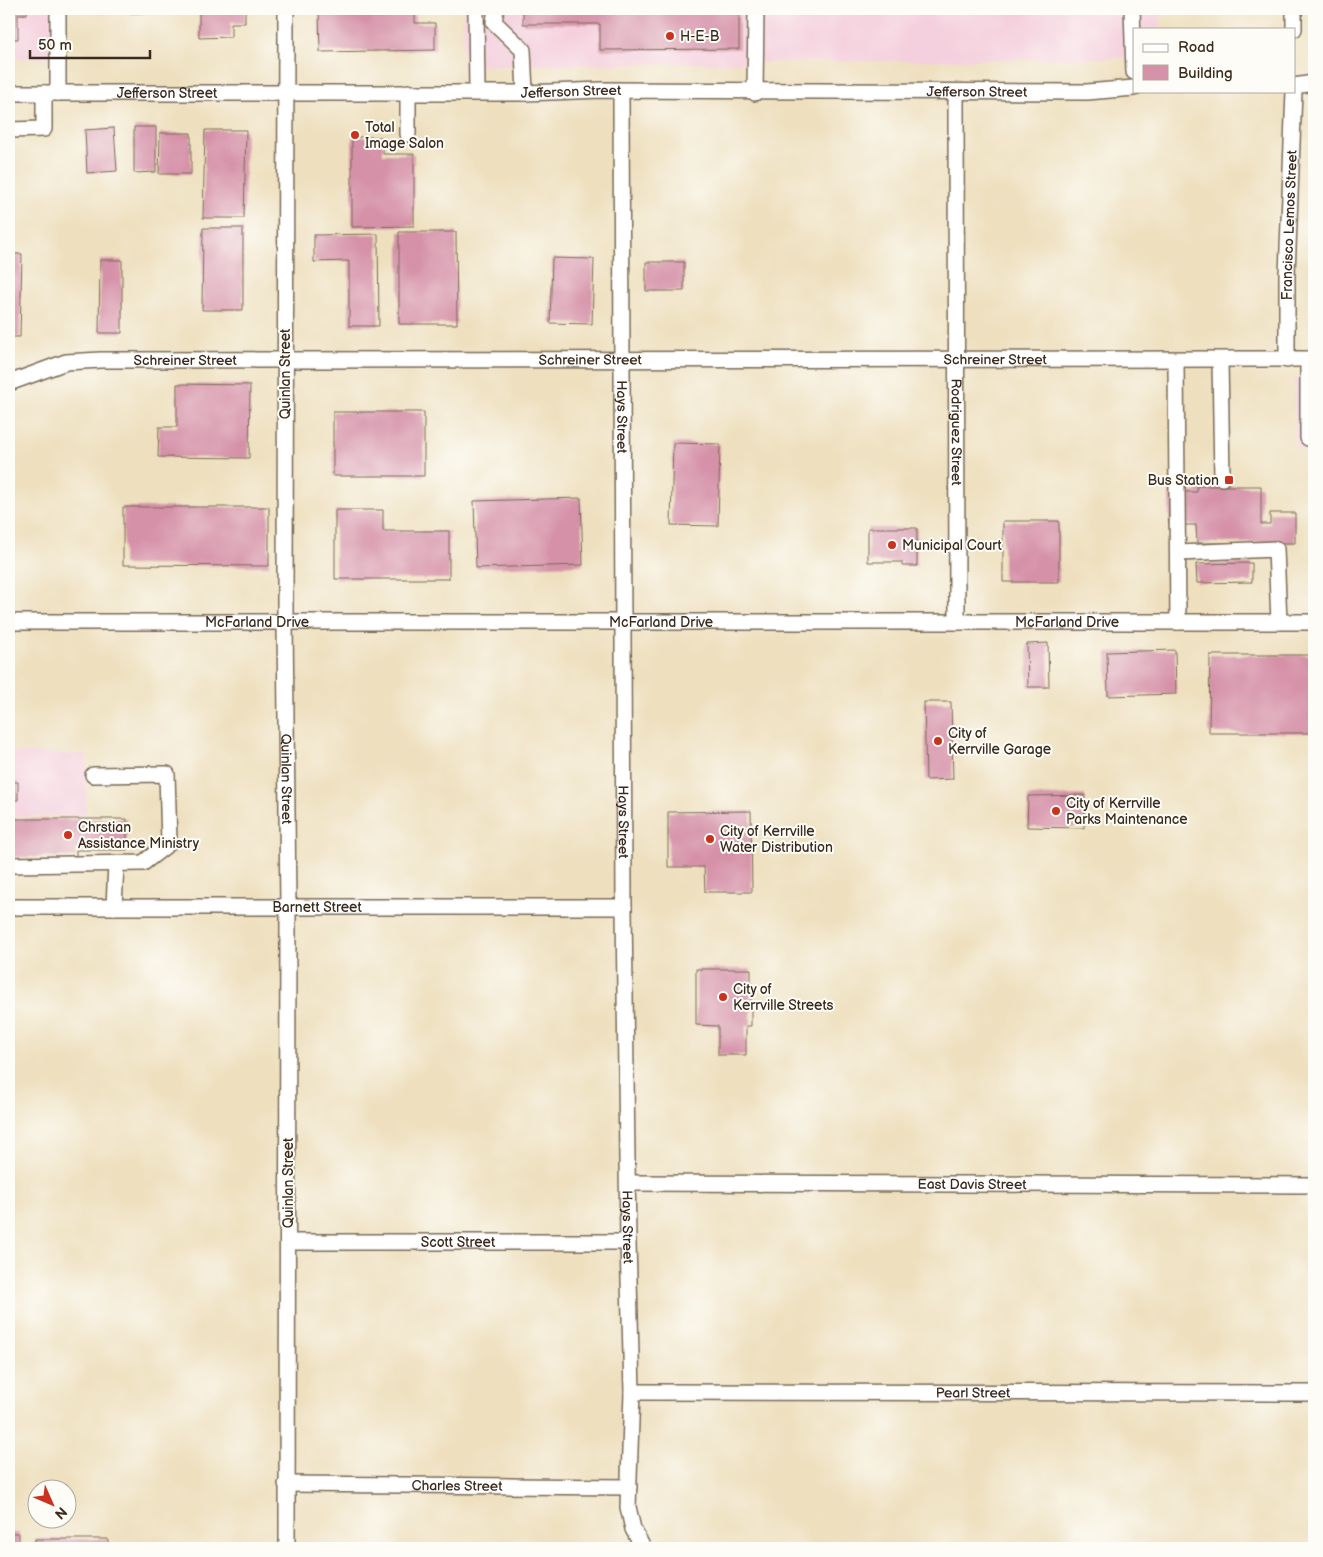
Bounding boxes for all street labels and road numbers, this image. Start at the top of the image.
street label: Jefferson Street [521,81,622,102]
street label: Jefferson Street [927,83,1028,100]
street label: Jefferson Street [117,85,218,102]
street label: Francisco Lemos Street [1279,149,1300,300]
street label: Quinlan Street [277,328,294,419]
street label: Schreiner Street [134,351,238,368]
street label: Schreiner Street [539,351,643,368]
street label: Schreiner Street [944,351,1048,368]
street label: Rodriguez Street [948,378,965,486]
street label: Hays Street [614,380,631,454]
street label: McFarland Drive [205,614,309,631]
street label: McFarland Drive [609,614,713,631]
street label: McFarland Drive [1015,614,1119,631]
street label: Quinlan Street [278,734,296,825]
street label: Hays Street [615,785,632,859]
street label: Barnett Street [272,899,362,916]
street label: Quinlan Street [280,1137,297,1228]
street label: East Davis Street [917,1175,1027,1193]
street label: Hays Street [619,1190,637,1265]
street label: Scott Street [421,1234,496,1251]
street label: Pearl Street [936,1384,1011,1401]
street label: Charles Street [411,1477,503,1494]

